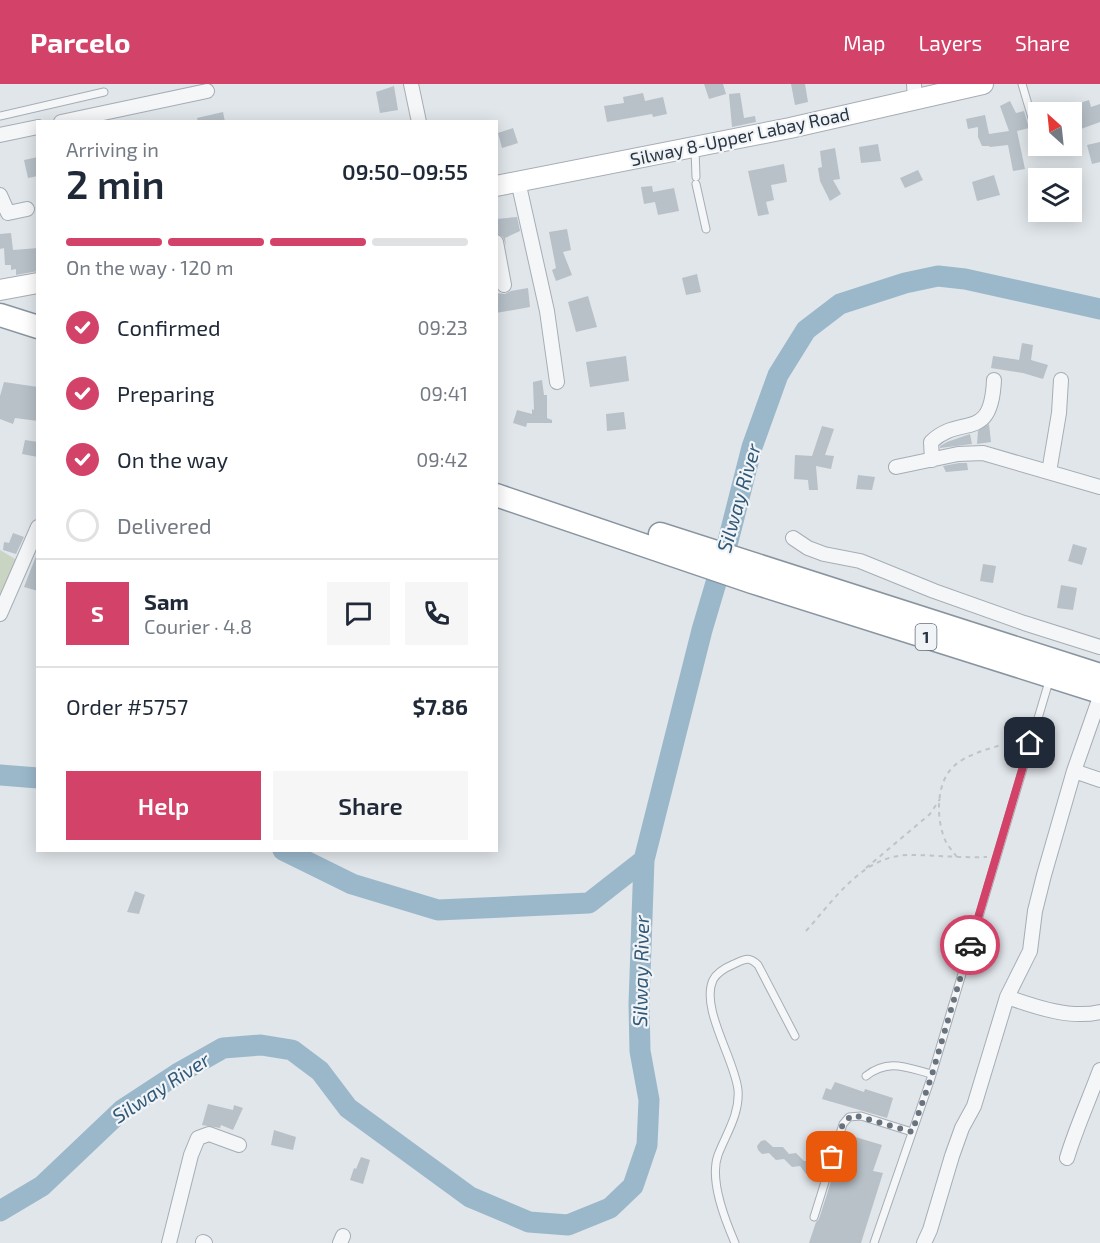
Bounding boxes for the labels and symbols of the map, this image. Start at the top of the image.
street label: Silway 8-Upper Labay Road [628,102,852,170]
north arrow [1028,102,1082,156]
water label: Silway River [711,440,766,555]
road number: 1 [916,624,936,650]
pin [1004,717,1055,768]
water label: Silway River [627,914,654,1027]
courier [940,915,1000,975]
water label: Silway River [107,1046,215,1129]
pin [806,1131,857,1182]

